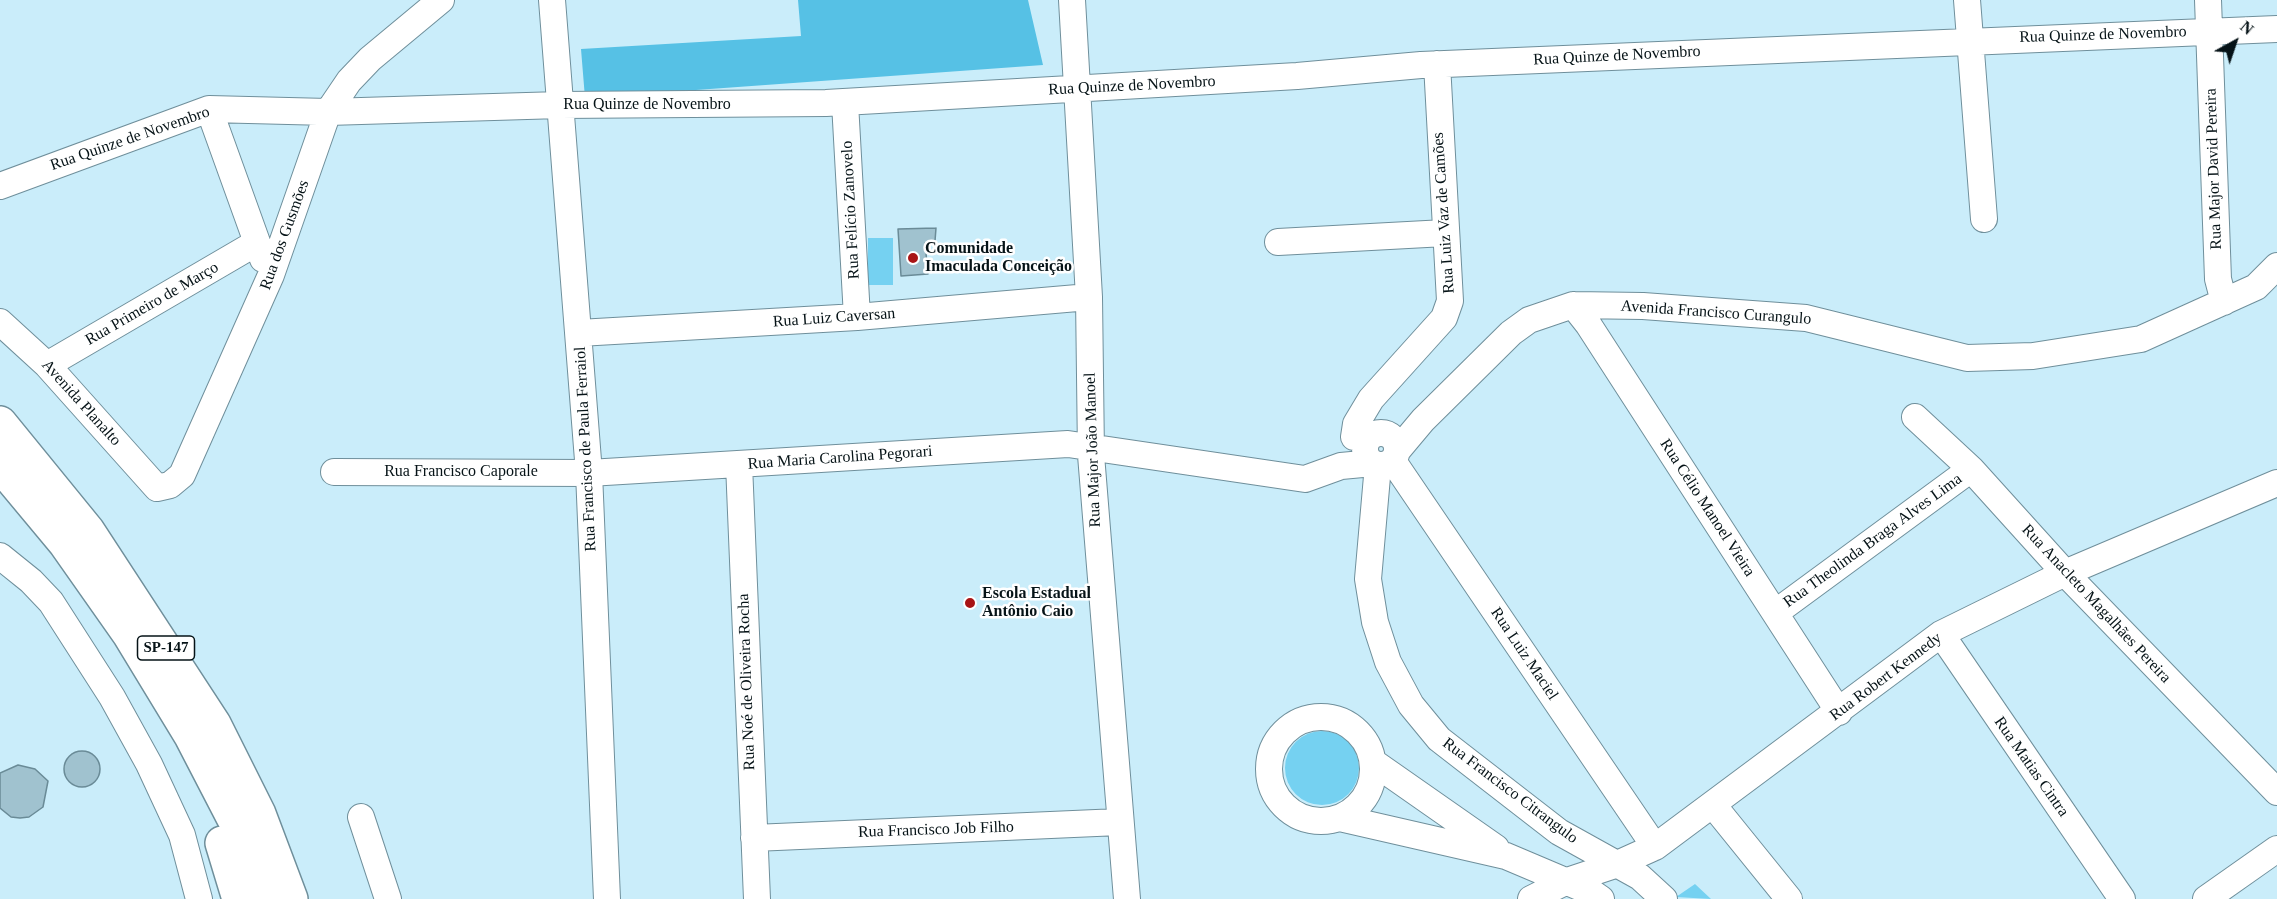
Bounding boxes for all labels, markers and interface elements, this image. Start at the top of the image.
north arrow [2205,12,2265,72]
text: N [2237,18,2257,38]
street label: Rua Quinze de Novembro [2019,22,2187,48]
street label: Rua Quinze de Novembro [1533,42,1701,70]
street label: Rua Quinze de Novembro [1048,72,1216,100]
street label: Rua Major David Pereira [2202,88,2226,250]
street label: Rua Quinze de Novembro [563,95,731,115]
street label: Rua Quinze de Novembro [48,103,212,175]
street label: Rua Luiz Vaz de Camões [1429,132,1459,294]
street label: Rua Felício Zanovelo [838,140,864,280]
street label: Rua dos Gusmões [256,177,314,293]
place label: Comunidade Imaculada Conceição [925,239,1072,277]
marker: Comunidade Imaculada Conceição [906,251,920,265]
street label: Rua Primeiro de Março [82,258,222,350]
street label: Avenida Francisco Curangulo [1620,297,1812,329]
street label: Rua Luiz Caversan [772,304,896,332]
street label: Rua Francisco de Paula Ferraiol [571,346,601,552]
street label: Avenida Planalto [37,356,125,450]
street label: Rua Major João Manoel [1081,372,1105,528]
street label: Rua Célio Manoel Vieira [1655,436,1759,580]
street label: Rua Maria Carolina Pegorari [747,442,933,474]
street label: Rua Francisco Caporale [384,462,538,482]
street label: Rua Theolinda Braga Alves Lima [1780,470,1966,612]
street label: Rua Anacleto Magalhães Pereira [2017,521,2175,687]
place label: Escola Estadual Antônio Caio [982,584,1091,622]
street label: Rua Noé de Oliveira Rocha [734,593,760,771]
marker: Escola Estadual Antônio Caio [963,596,977,610]
street label: Rua Luiz Maciel [1486,604,1562,704]
street label: Rua Robert Kennedy [1826,629,1946,725]
road number: SP-147 [138,636,195,660]
street label: Rua Matias Cintra [1989,713,2073,821]
street label: Rua Francisco Citrangulo [1439,734,1581,848]
street label: Rua Francisco Job Filho [858,818,1014,842]

